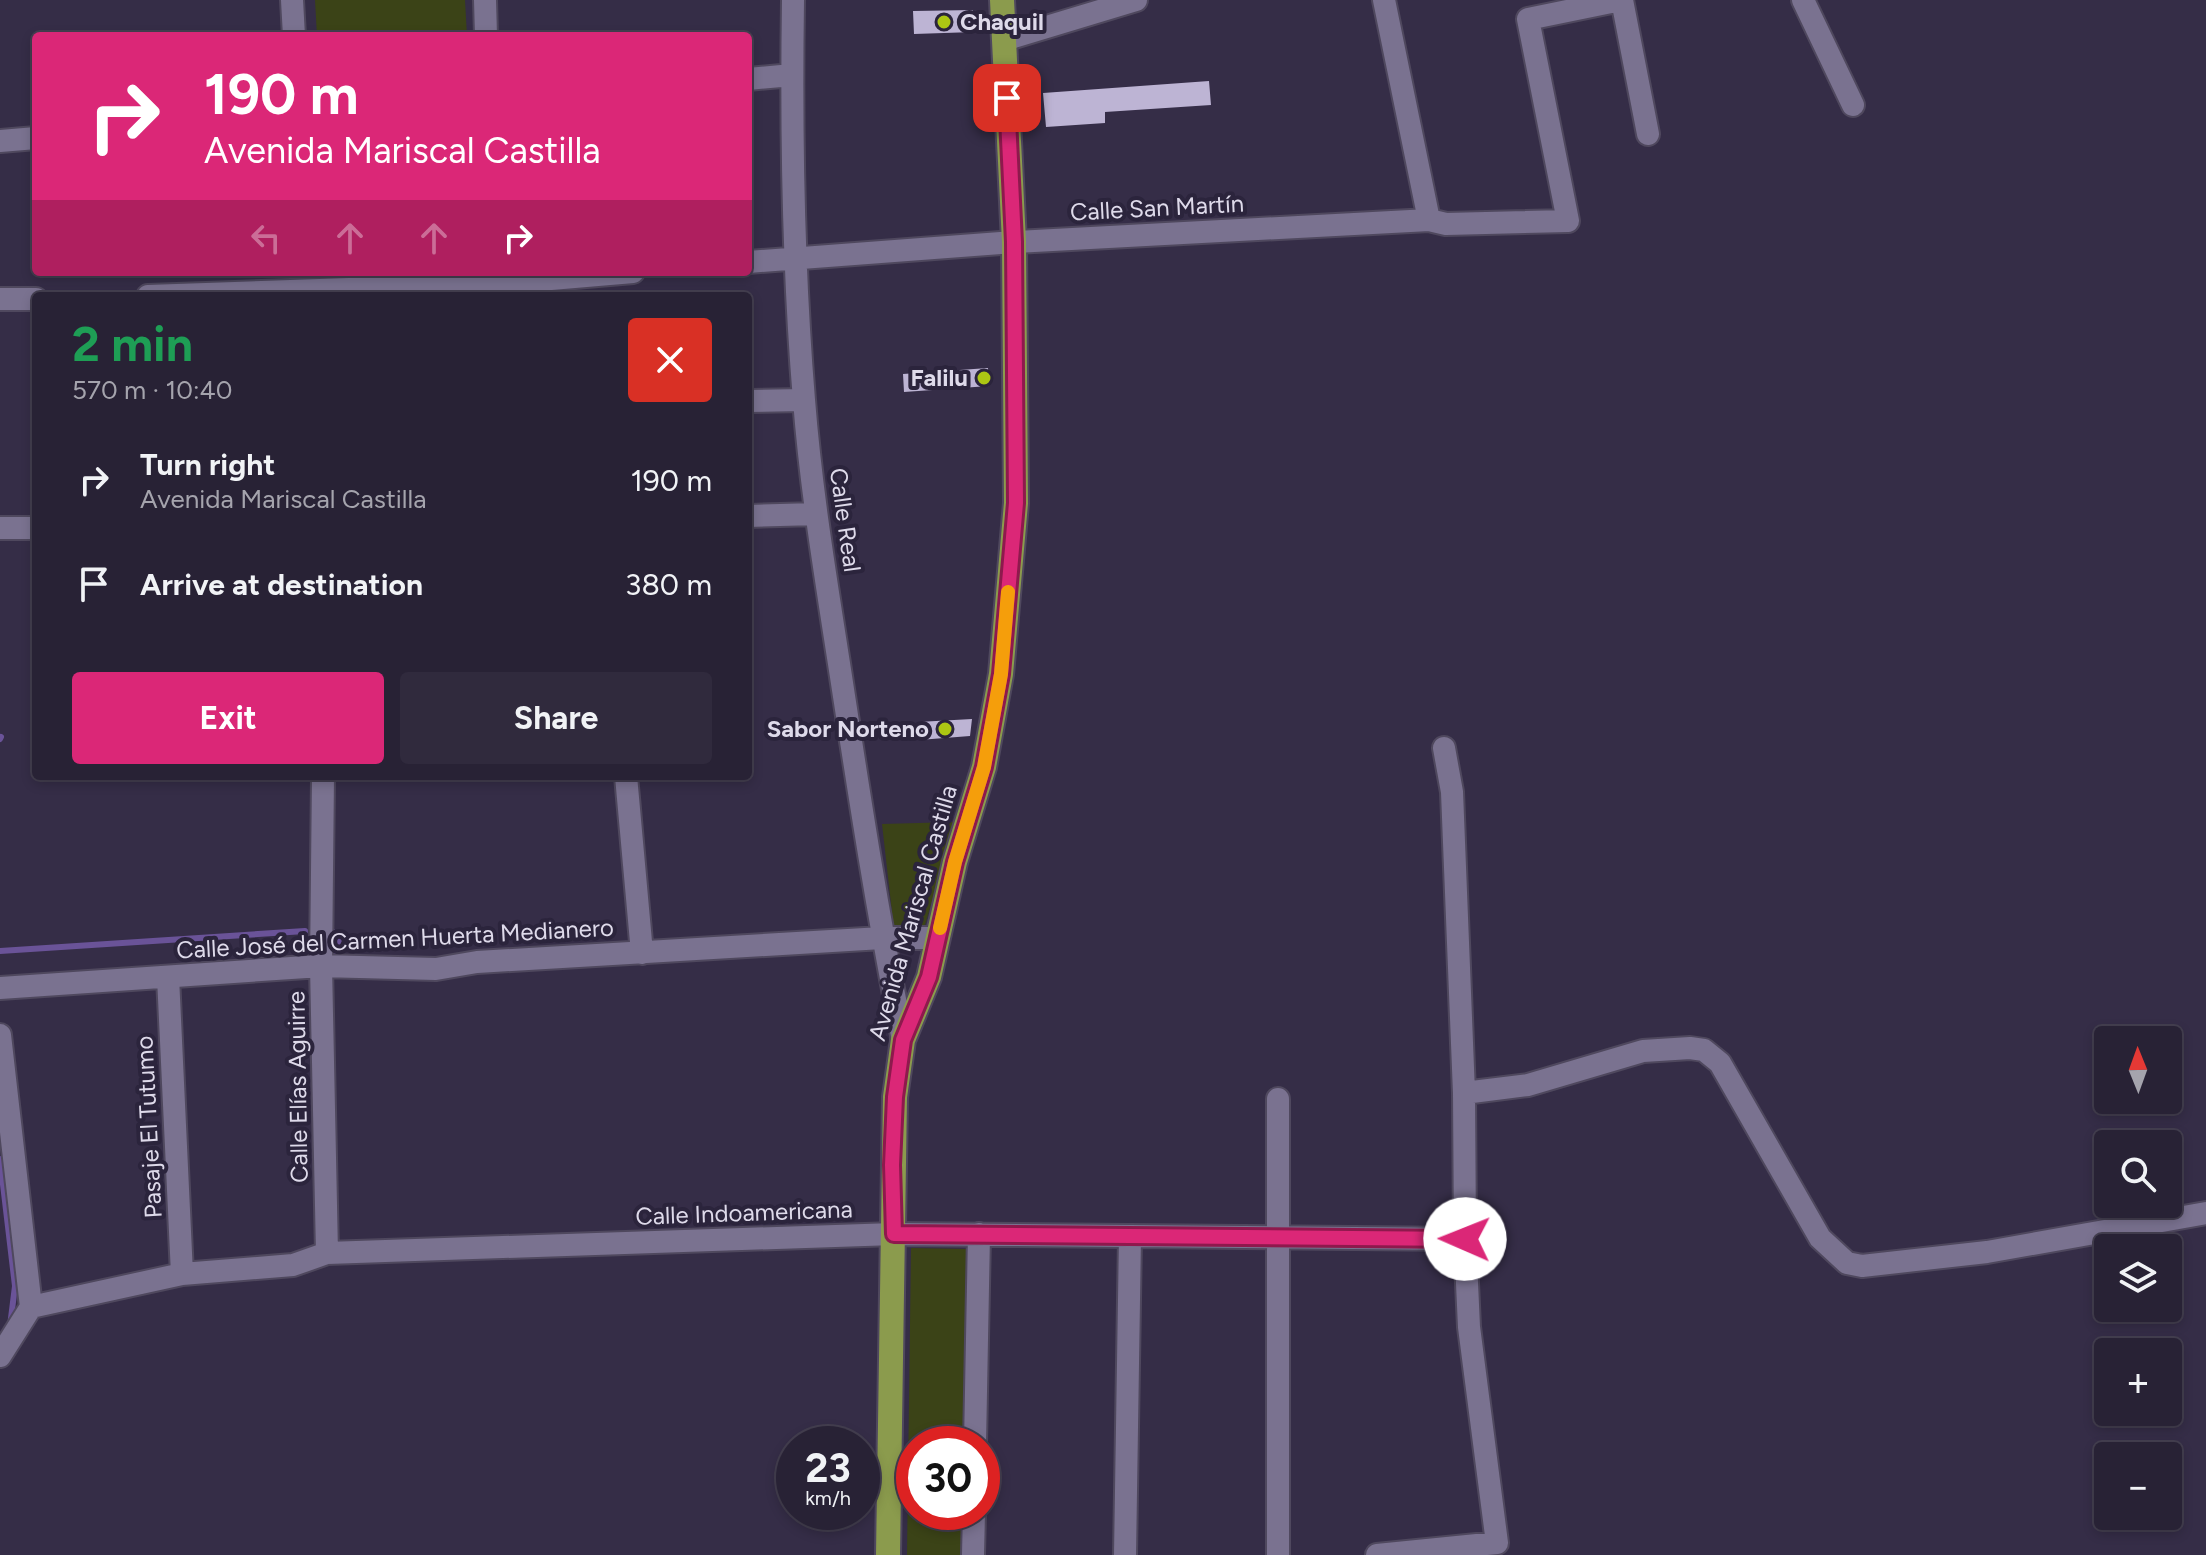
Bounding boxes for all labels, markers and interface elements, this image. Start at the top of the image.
place label: Chaquil [960,7,1044,36]
marker: Chaquil [935,13,953,31]
text: 190 m [204,61,359,128]
icon: right [72,64,176,168]
pin [973,64,1041,132]
icon: arrive [985,76,1029,120]
text: Avenida Mariscal Castilla [204,129,601,172]
street label: Calle San Martín [1069,188,1245,227]
icon: left [244,216,288,260]
icon: ahead [328,216,372,260]
icon: ahead [412,216,456,260]
icon: right [496,216,540,260]
text: 2 min [72,315,193,373]
button: close [628,318,712,402]
place label: Falilu [910,363,968,392]
marker: Falilu [975,369,993,387]
text: 570 m · 10:40 [72,374,232,406]
text: Turn right [140,446,275,483]
icon: right [72,458,116,502]
text: 190 m [630,462,712,499]
street label: Calle Real [824,466,867,574]
text: Avenida Mariscal Castilla [140,483,427,515]
icon: arrive [72,562,116,606]
text: Arrive at destination [140,566,423,603]
text: 380 m [625,566,712,603]
button: Exit [72,672,384,764]
button: Share [400,672,712,764]
place label: Sabor Norteno [767,714,929,743]
marker: Sabor Norteno [936,720,954,738]
street label: Avenida Mariscal Castilla [862,782,963,1044]
street label: Calle José del Carmen Huerta Medianero [175,913,615,964]
street label: Calle Elías Aguirre [281,991,314,1183]
north arrow [2094,1026,2182,1114]
map controls [2094,1026,2182,1530]
street label: Pasaje El Tutumo [129,1035,168,1219]
button: search [2094,1130,2182,1218]
street label: Calle Indoamericana [635,1194,853,1231]
position arrow [1423,1197,1507,1281]
button: layers [2094,1234,2182,1322]
button: + [2094,1338,2182,1426]
speed limit sign: 30 [896,1426,1000,1530]
button: − [2094,1442,2182,1530]
text: 23 [805,1444,851,1492]
text: km/h [805,1486,851,1510]

